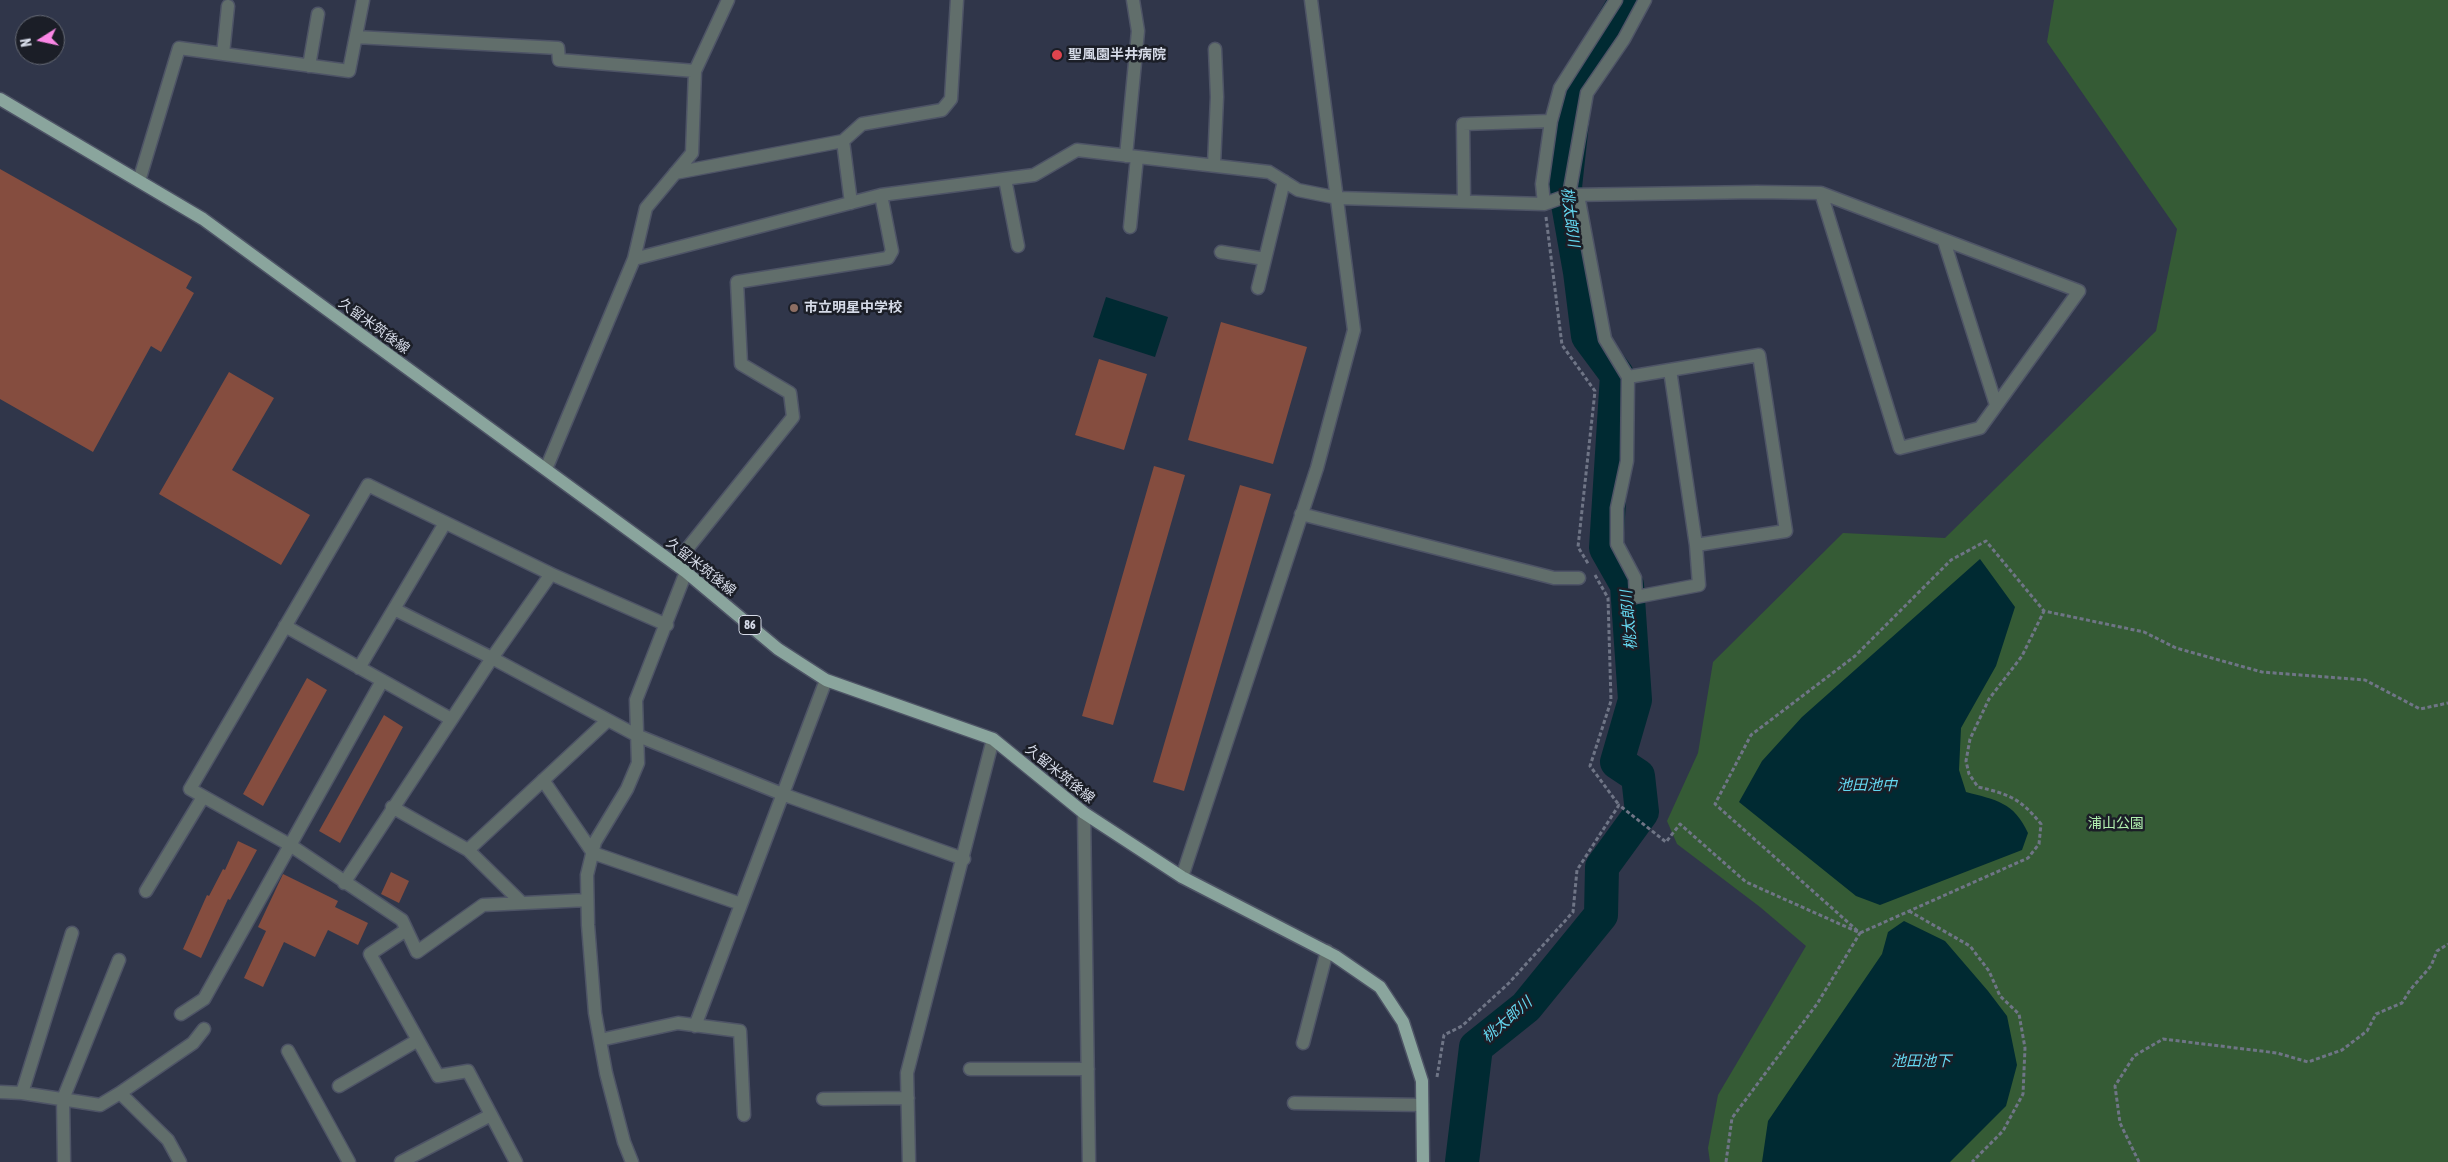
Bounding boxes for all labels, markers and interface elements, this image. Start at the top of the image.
north arrow [15,15,65,65]
text: N [18,37,35,48]
place label: 聖風園半井病院 [1068,47,1166,63]
marker: 聖風園半井病院 [1050,48,1064,62]
water label: 桃太郎川 [1557,186,1583,248]
street label: 久留米筑後線 [335,295,413,357]
place label: 市立明星中学校 [804,300,902,316]
marker: 市立明星中学校 [788,302,800,314]
street label: 久留米筑後線 [663,535,739,599]
water label: 桃太郎川 [1617,589,1641,651]
road number: 86 [739,616,761,634]
street label: 久留米筑後線 [1022,741,1098,807]
water label: 池田池中 [1837,776,1897,794]
park label: 浦山公園 [2088,816,2144,832]
water label: 桃太郎川 [1478,994,1536,1046]
water label: 池田池下 [1891,1052,1951,1070]

